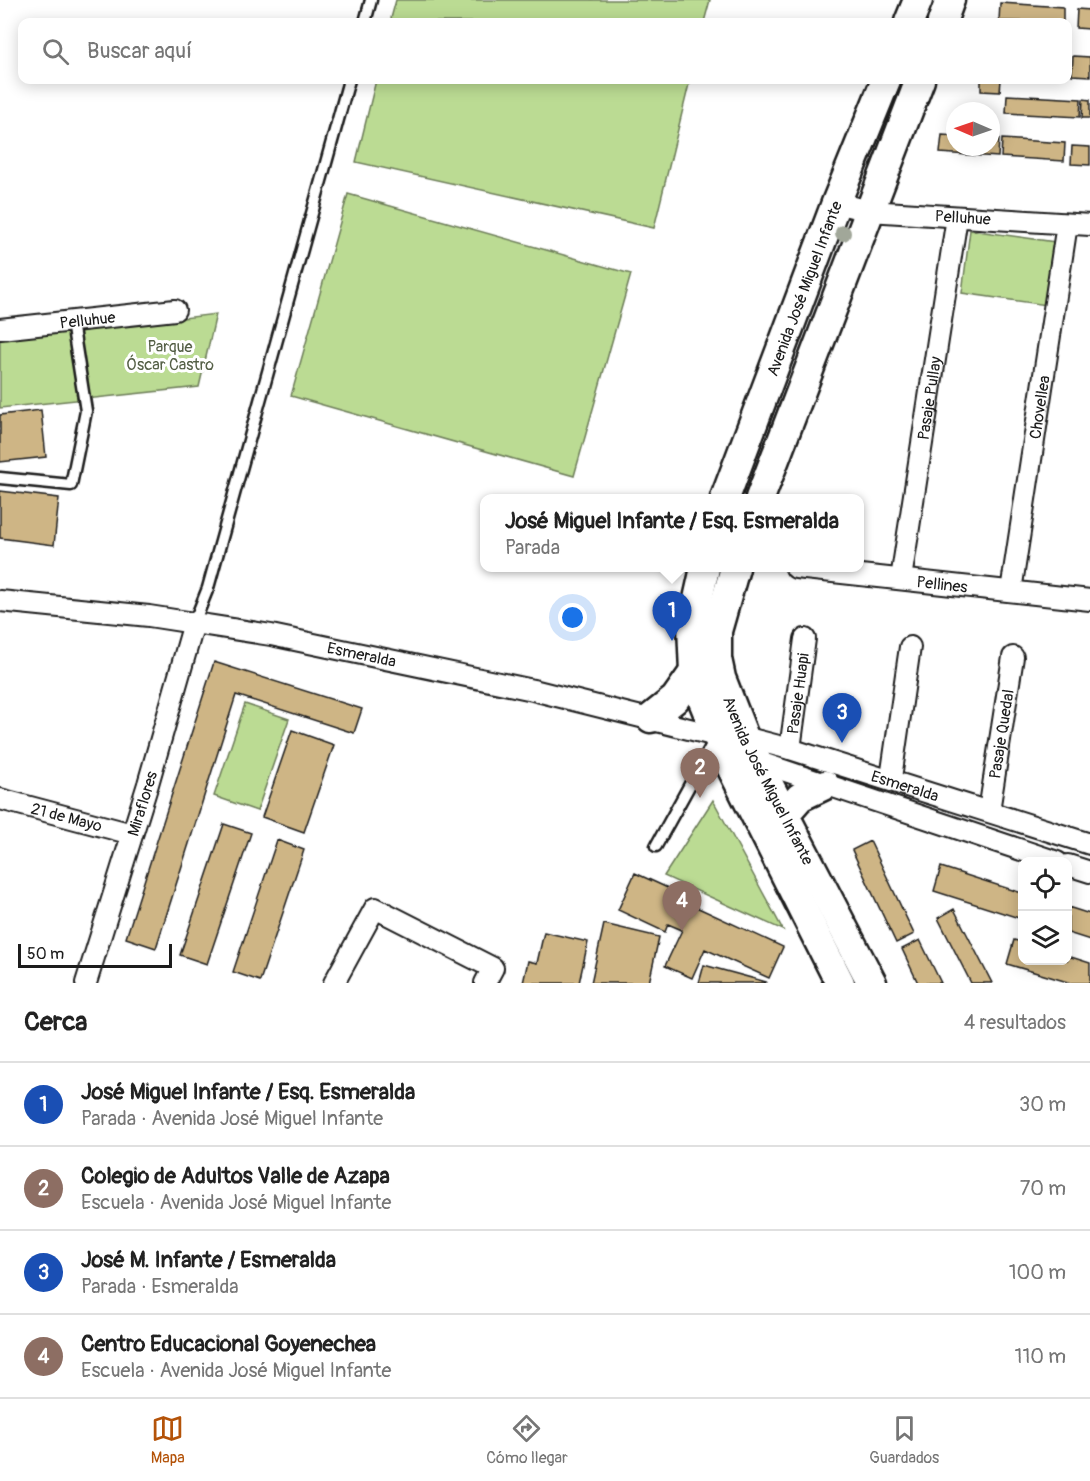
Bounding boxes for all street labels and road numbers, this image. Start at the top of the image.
street label: Avenida José Miguel Infante [763,198,847,379]
street label: Pelluhue [934,206,991,230]
street label: Pelluhue [59,308,117,333]
street label: Pasaje Pullay [914,355,946,441]
street label: Chovellea [1025,374,1055,440]
street label: Pellines [916,572,969,598]
street label: Esmeralda [325,638,398,672]
street label: Pasaje Huapi [783,652,814,735]
street label: Pasaje Quedal [985,688,1019,780]
street label: Avenida José Miguel Infante [718,694,818,869]
street label: Esmeralda [869,766,941,807]
street label: Miraflores [123,769,162,839]
street label: 21 de Mayo [29,799,104,837]

